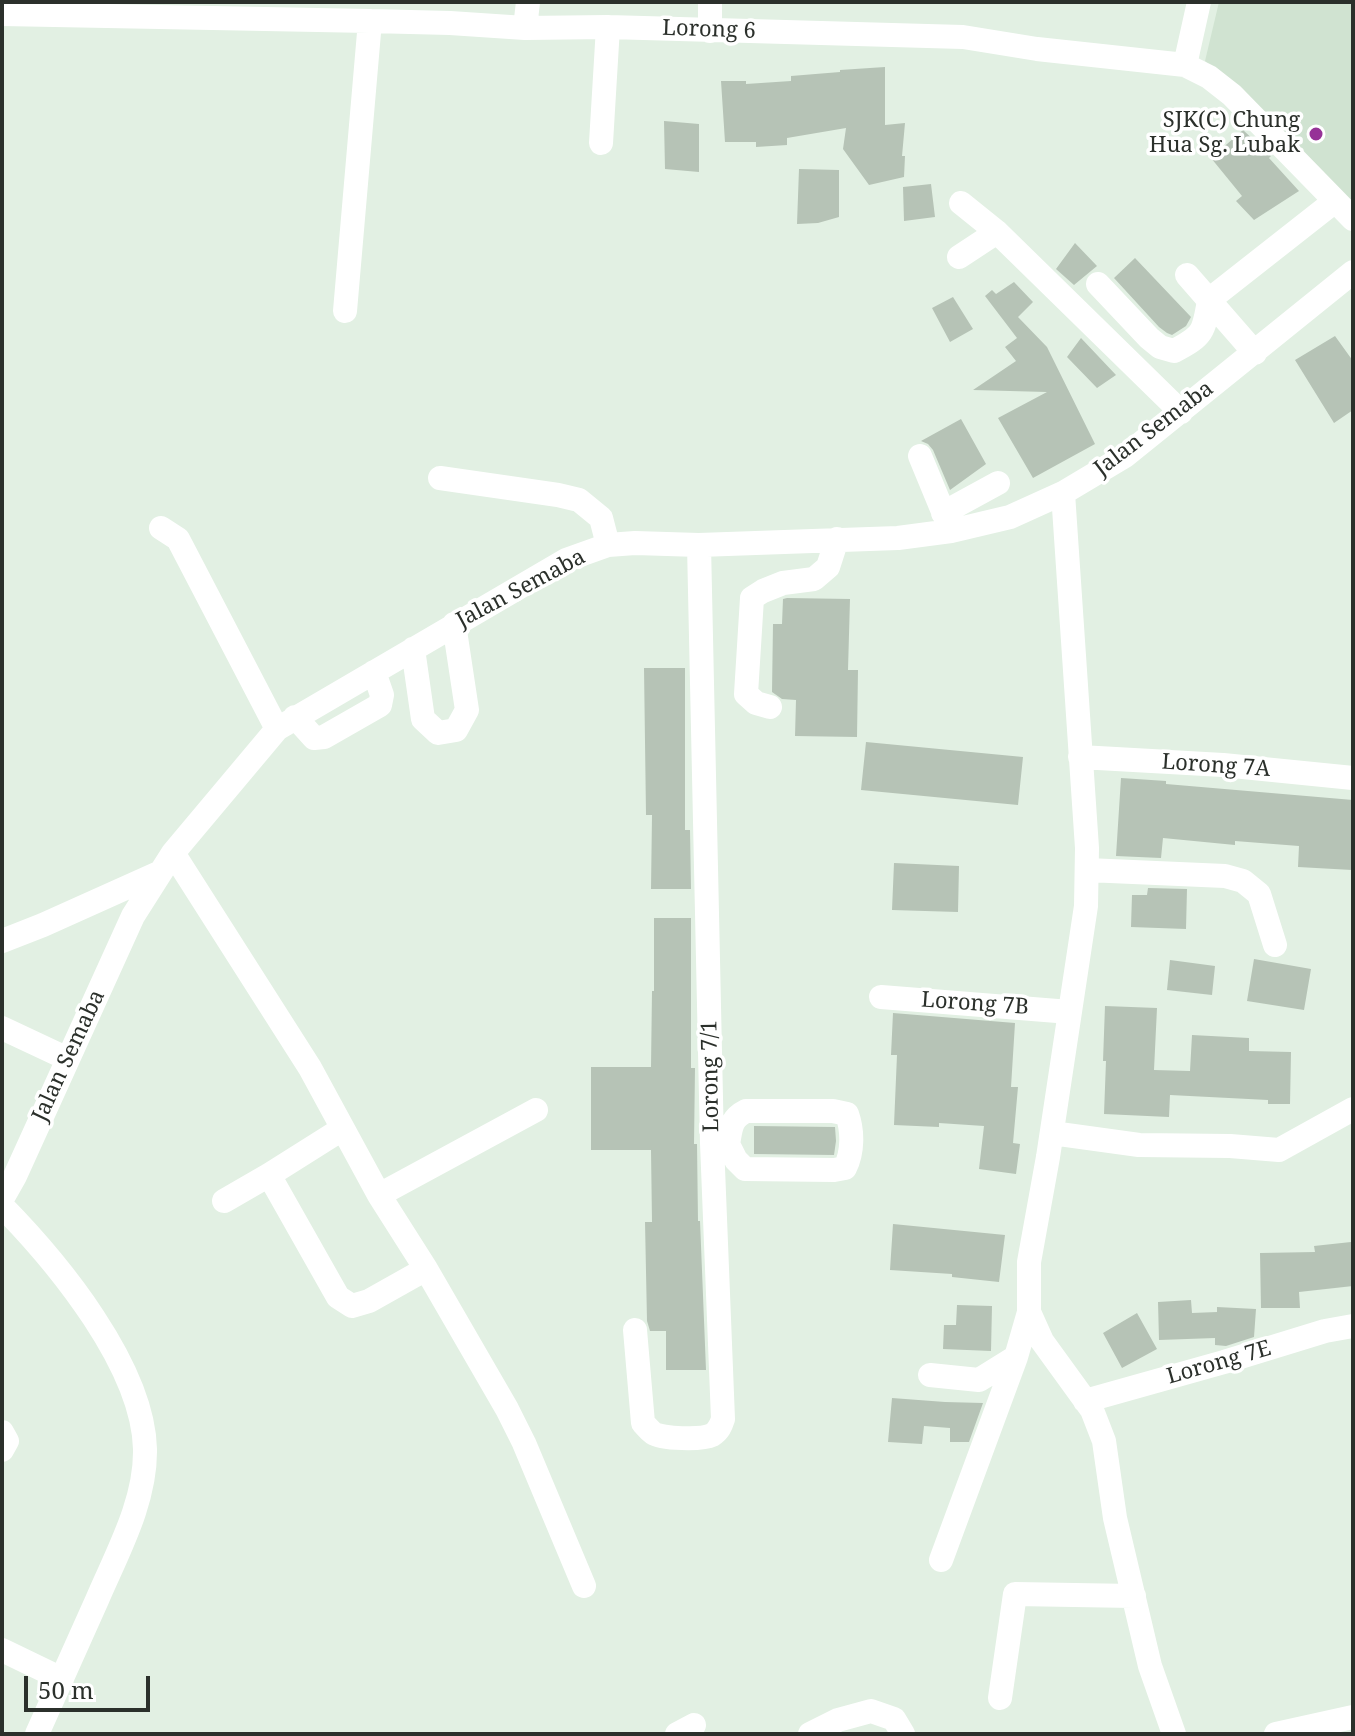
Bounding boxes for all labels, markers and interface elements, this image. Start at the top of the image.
street label: Lorong 6 [662,15,756,45]
place label: SJK(C) Chung Hua Sg. Lubak [1149,108,1300,160]
marker: SJK(C) Chung Hua Sg. Lubak [1307,125,1325,143]
street label: Jalan Semaba [1089,376,1219,482]
street label: Jalan Semaba [452,544,590,634]
street label: Lorong 7A [1161,749,1271,783]
street label: Jalan Semaba [27,986,111,1126]
street label: Lorong 7B [920,987,1030,1021]
street label: Lorong 7/1 [697,1020,725,1132]
street label: Lorong 7E [1164,1336,1274,1390]
scale bar [28,1660,154,1710]
text: 50 m [38,1673,94,1706]

